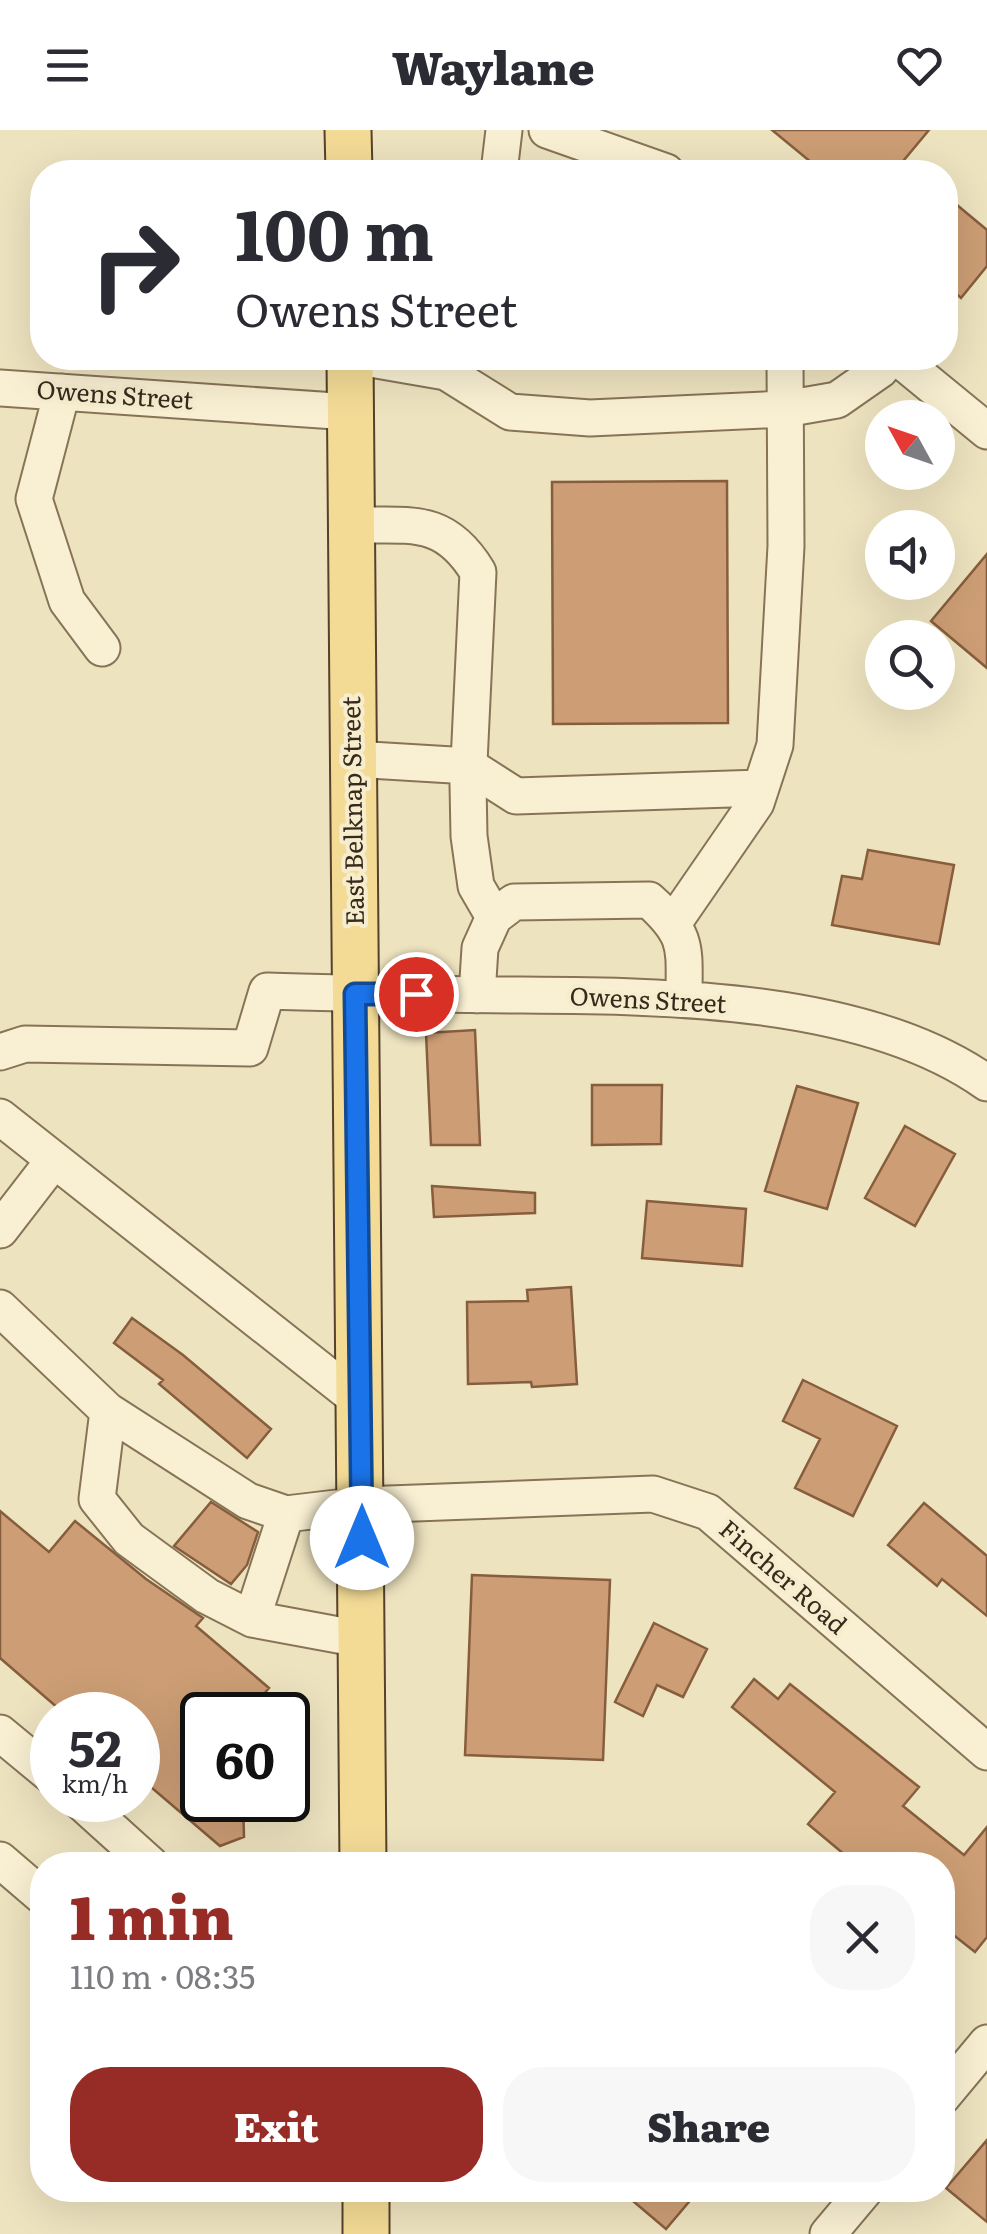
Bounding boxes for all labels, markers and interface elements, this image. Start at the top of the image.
text: Waylane [392,32,595,99]
icon: menu [40,38,95,93]
icon: heart [892,38,947,93]
text: 100 m [235,179,434,283]
icon: right [70,200,200,330]
text: Owens Street [235,274,518,341]
street label: Owens Street [36,370,195,417]
north arrow [865,400,955,490]
map controls [865,400,955,710]
button: sound [865,510,955,600]
button: search [865,620,955,710]
street label: East Belknap Street [331,696,372,926]
pin [374,952,459,1037]
icon: arrive [389,967,444,1022]
street label: Owens Street [569,976,727,1021]
position arrow [310,1486,414,1590]
street label: Fincher Road [712,1510,856,1642]
speed limit sign: 60 [180,1692,310,1822]
text: 52 [68,1708,122,1782]
text: km/h [62,1764,128,1801]
text: 1 min [70,1869,234,1958]
button: close [810,1885,915,1990]
text: 110 m · 08:35 [70,1951,255,1999]
button: Exit [70,2067,483,2182]
button: Share [503,2067,915,2182]

